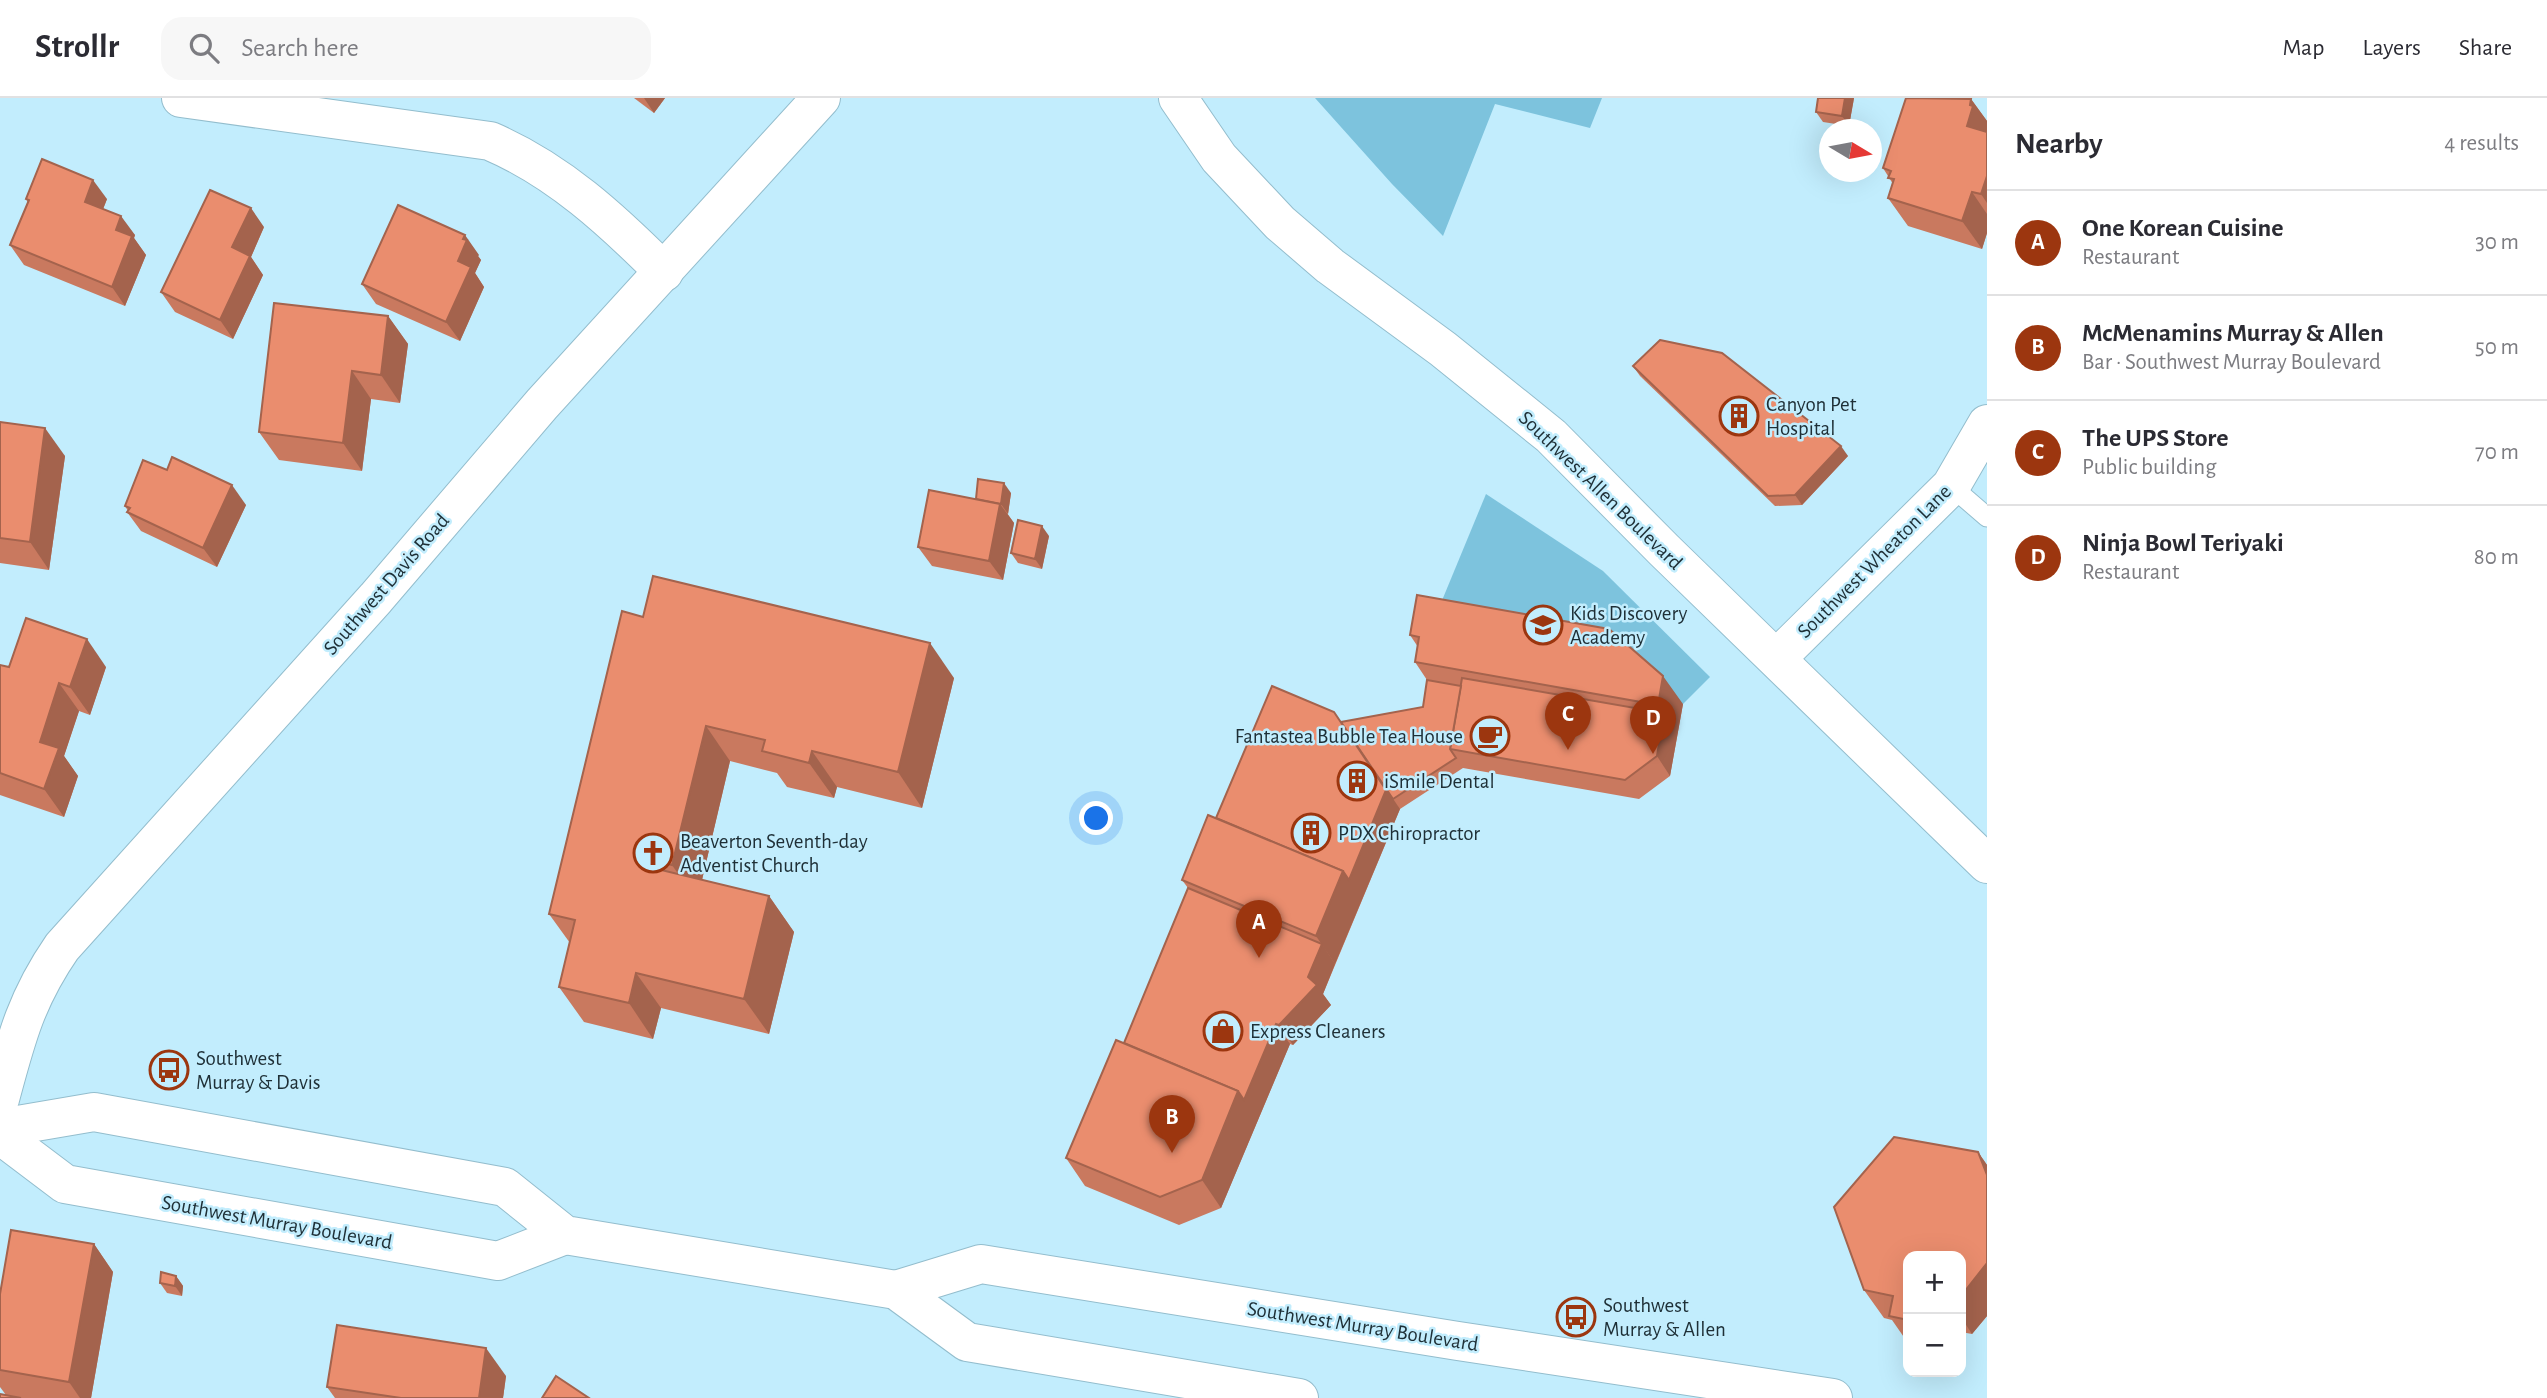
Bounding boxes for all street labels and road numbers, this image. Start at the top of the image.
street label: Southwest Allen Boulevard [1515,407,1687,574]
street label: Southwest Wheaton Lane [1794,481,1955,642]
street label: Southwest Davis Road [320,510,453,659]
street label: Southwest Murray Boulevard [160,1192,394,1253]
street label: Southwest Murray Boulevard [1246,1298,1480,1355]

